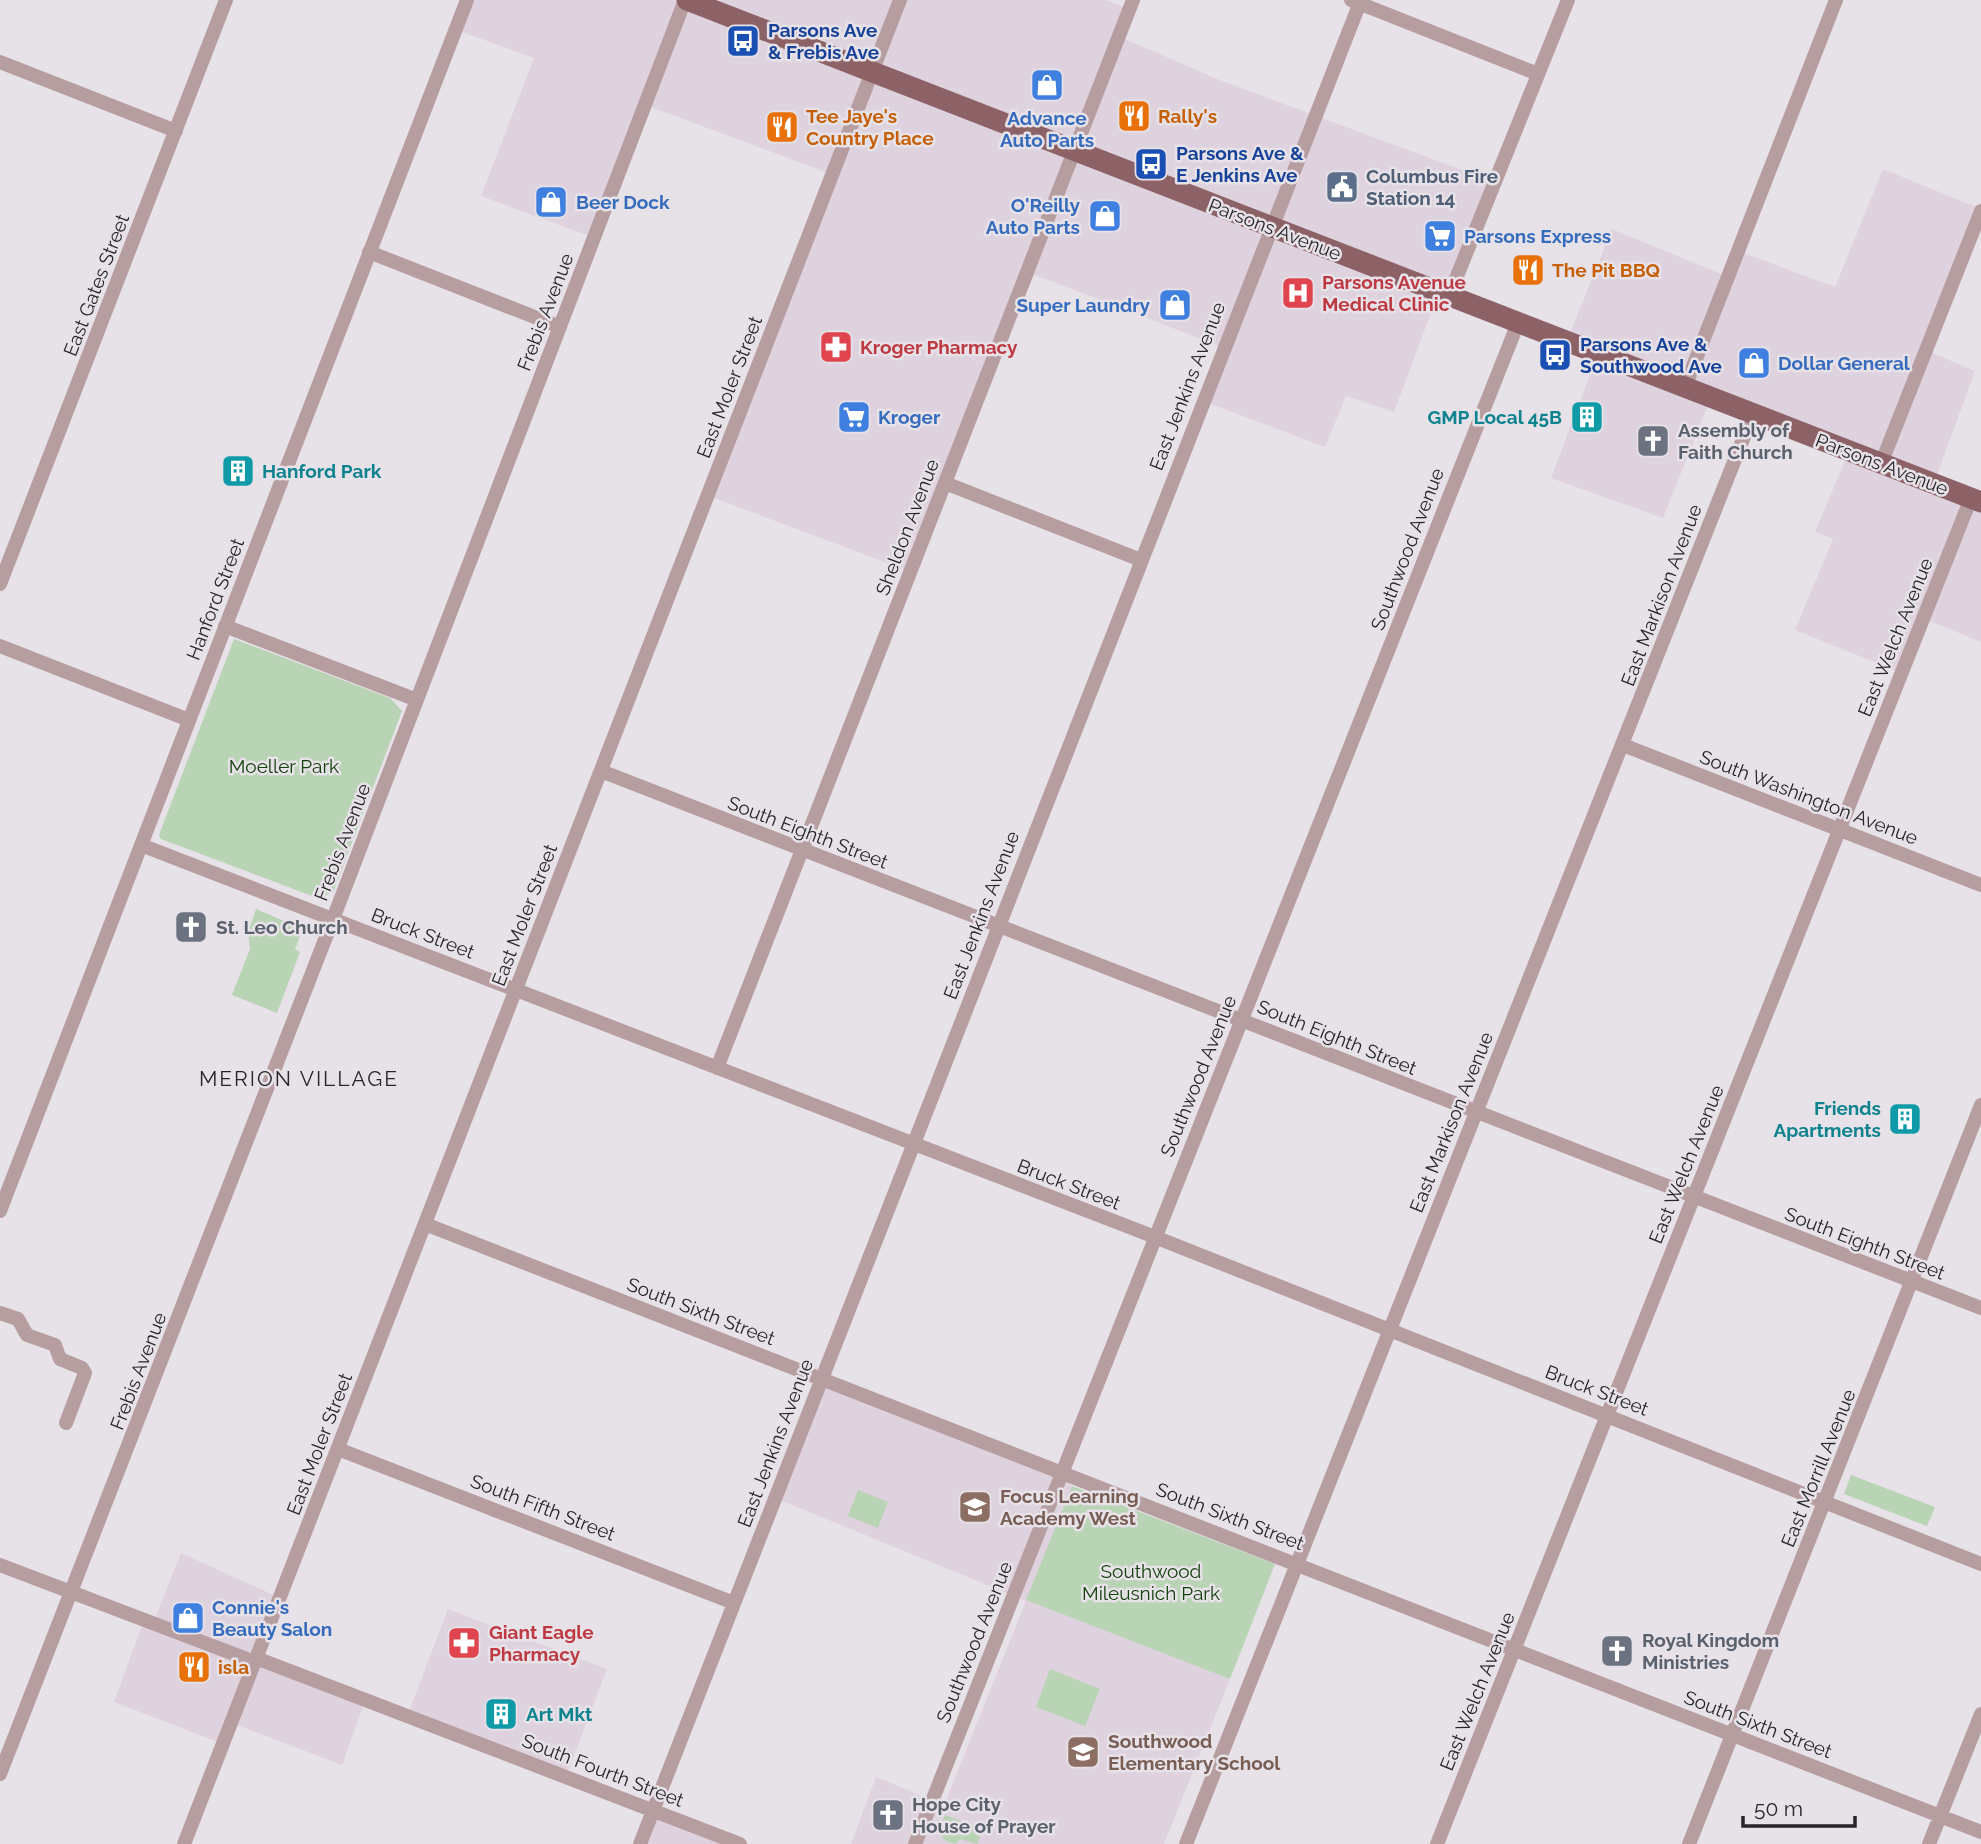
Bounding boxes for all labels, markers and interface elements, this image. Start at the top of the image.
place label: Parsons Ave & Frebis Ave [768,19,879,63]
bus stop icon: Parsons Ave & Frebis Ave [724,22,762,60]
shop icon: Advance Auto Parts [1028,66,1066,104]
restaurant icon: Rally's [1115,97,1153,135]
place label: Tee Jaye's Country Place [806,105,934,149]
place label: Rally's [1158,105,1217,127]
place label: Advance Auto Parts [1000,107,1094,151]
restaurant icon: Tee Jaye's Country Place [763,108,801,146]
place label: Parsons Ave & E Jenkins Ave [1176,142,1304,186]
bus stop icon: Parsons Ave & E Jenkins Ave [1132,145,1170,183]
place label: Columbus Fire Station 14 [1366,165,1498,209]
public building icon: Columbus Fire Station 14 [1323,168,1361,206]
shop icon: Beer Dock [532,183,570,221]
place label: Beer Dock [576,191,670,213]
place label: O'Reilly Auto Parts [986,194,1081,238]
street label: Parsons Avenue [1206,194,1344,264]
shop icon: O'Reilly Auto Parts [1086,197,1124,235]
street label: East Gates Street [59,210,133,359]
supermarket icon: Parsons Express [1421,217,1459,255]
place label: Parsons Express [1464,225,1611,247]
street label: Frebis Avenue [513,250,577,374]
restaurant icon: The Pit BBQ [1509,251,1547,289]
place label: The Pit BBQ [1552,259,1660,281]
place label: Parsons Avenue Medical Clinic [1322,271,1466,315]
hospital icon: Parsons Avenue Medical Clinic [1279,274,1317,312]
shop icon: Super Laundry [1156,286,1194,324]
place label: Super Laundry [1016,294,1151,316]
street label: East Jenkins Avenue [1145,299,1229,473]
street label: East Moler Street [692,312,766,461]
pharmacy icon: Kroger Pharmacy [817,328,855,366]
place label: Parsons Ave & Southwood Ave [1580,333,1722,377]
place label: Kroger Pharmacy [860,336,1018,358]
bus stop icon: Parsons Ave & Southwood Ave [1536,336,1574,374]
shop icon: Dollar General [1735,344,1773,382]
place label: Dollar General [1778,352,1911,374]
supermarket icon: Kroger [835,398,873,436]
building icon: GMP Local 45B [1568,398,1606,436]
place label: Kroger [878,406,941,428]
place label: GMP Local 45B [1427,406,1562,428]
place label: Assembly of Faith Church [1678,419,1793,463]
church icon: Assembly of Faith Church [1634,422,1672,460]
street label: Parsons Avenue [1813,429,1951,499]
building icon: Hanford Park [219,452,257,490]
street label: Sheldon Avenue [871,456,943,598]
place label: Hanford Park [262,460,382,482]
street label: Southwood Avenue [1366,465,1448,633]
street label: East Markison Avenue [1616,501,1706,689]
street label: Hanford Street [182,535,248,663]
street label: East Welch Avenue [1853,555,1937,719]
street label: South Washington Avenue [1697,745,1921,849]
park label: Moeller Park [229,755,339,777]
street label: Frebis Avenue [310,780,374,904]
street label: South Eighth Street [725,791,892,873]
street label: East Jenkins Avenue [939,828,1023,1002]
street label: East Moler Street [487,840,561,989]
street label: Bruck Street [368,903,478,963]
church icon: St. Leo Church [172,908,210,946]
place label: St. Leo Church [216,916,348,938]
street label: Southwood Avenue [1156,992,1240,1160]
street label: South Eighth Street [1254,995,1420,1079]
street label: East Markison Avenue [1405,1029,1497,1215]
district label: MERION VILLAGE [199,1066,399,1091]
street label: East Welch Avenue [1644,1082,1728,1246]
place label: Friends Apartments [1773,1097,1881,1141]
building icon: Friends Apartments [1886,1100,1924,1138]
street label: Bruck Street [1014,1154,1124,1214]
street label: South Eighth Street [1782,1202,1949,1284]
street label: South Sixth Street [624,1273,779,1350]
street label: Frebis Avenue [106,1309,170,1433]
street label: East Jenkins Avenue [733,1356,817,1530]
street label: Bruck Street [1542,1360,1652,1420]
street label: East Moler Street [282,1369,356,1518]
street label: East Morrill Avenue [1776,1386,1860,1550]
street label: South Fifth Street [468,1469,619,1545]
street label: South Sixth Street [1153,1478,1308,1555]
place label: Focus Learning Academy West [1000,1485,1139,1529]
school or university icon: Focus Learning Academy West [956,1488,994,1526]
street label: Southwood Avenue [932,1558,1016,1726]
park label: Southwood Mileusnich Park [1082,1560,1220,1604]
place label: Connie's Beauty Salon [212,1596,332,1640]
shop icon: Connie's Beauty Salon [169,1599,207,1637]
street label: East Welch Avenue [1435,1609,1519,1773]
place label: Giant Eagle Pharmacy [489,1621,594,1665]
pharmacy icon: Giant Eagle Pharmacy [445,1624,483,1662]
place label: Royal Kingdom Ministries [1642,1629,1779,1673]
church icon: Royal Kingdom Ministries [1598,1632,1636,1670]
restaurant icon: isla [175,1648,213,1686]
place label: isla [218,1656,249,1678]
street label: South Sixth Street [1681,1686,1836,1763]
building icon: Art Mkt [482,1695,520,1733]
place label: Art Mkt [526,1703,593,1725]
street label: South Fourth Street [519,1729,687,1811]
place label: Southwood Elementary School [1108,1730,1281,1774]
school or university icon: Southwood Elementary School [1064,1733,1102,1771]
scale bar [1743,1784,1855,1828]
place label: Hope City House of Prayer [912,1793,1056,1837]
church icon: Hope City House of Prayer [869,1796,907,1834]
text: 50 m [1754,1796,1803,1821]

